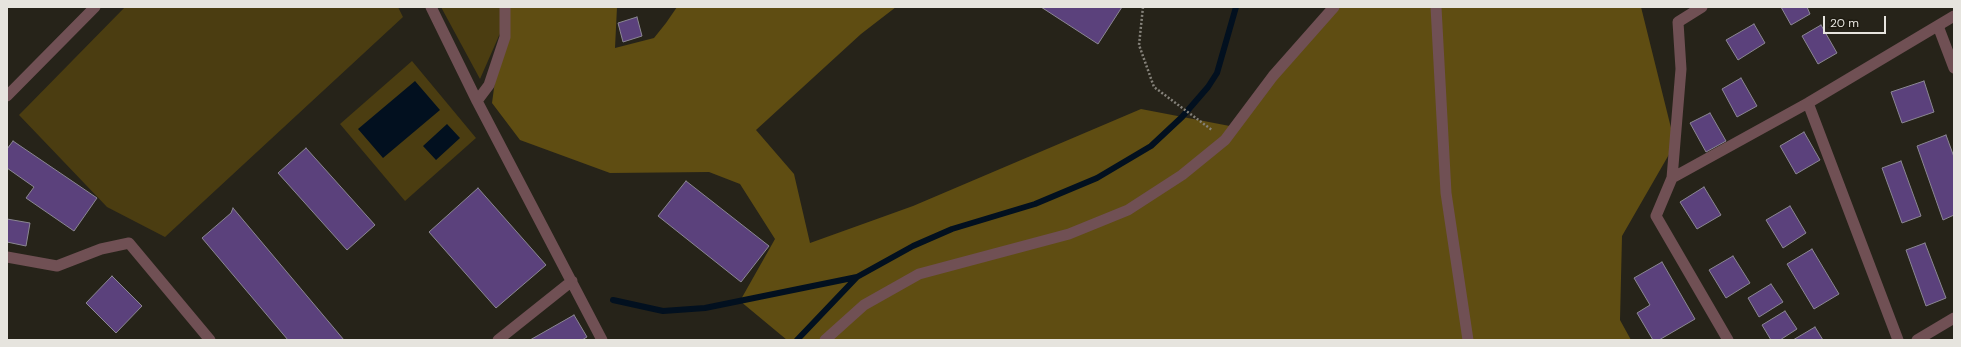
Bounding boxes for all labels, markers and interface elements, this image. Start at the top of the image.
scale bar [1825,8,1888,34]
text: 20 m [1830,15,1859,31]

